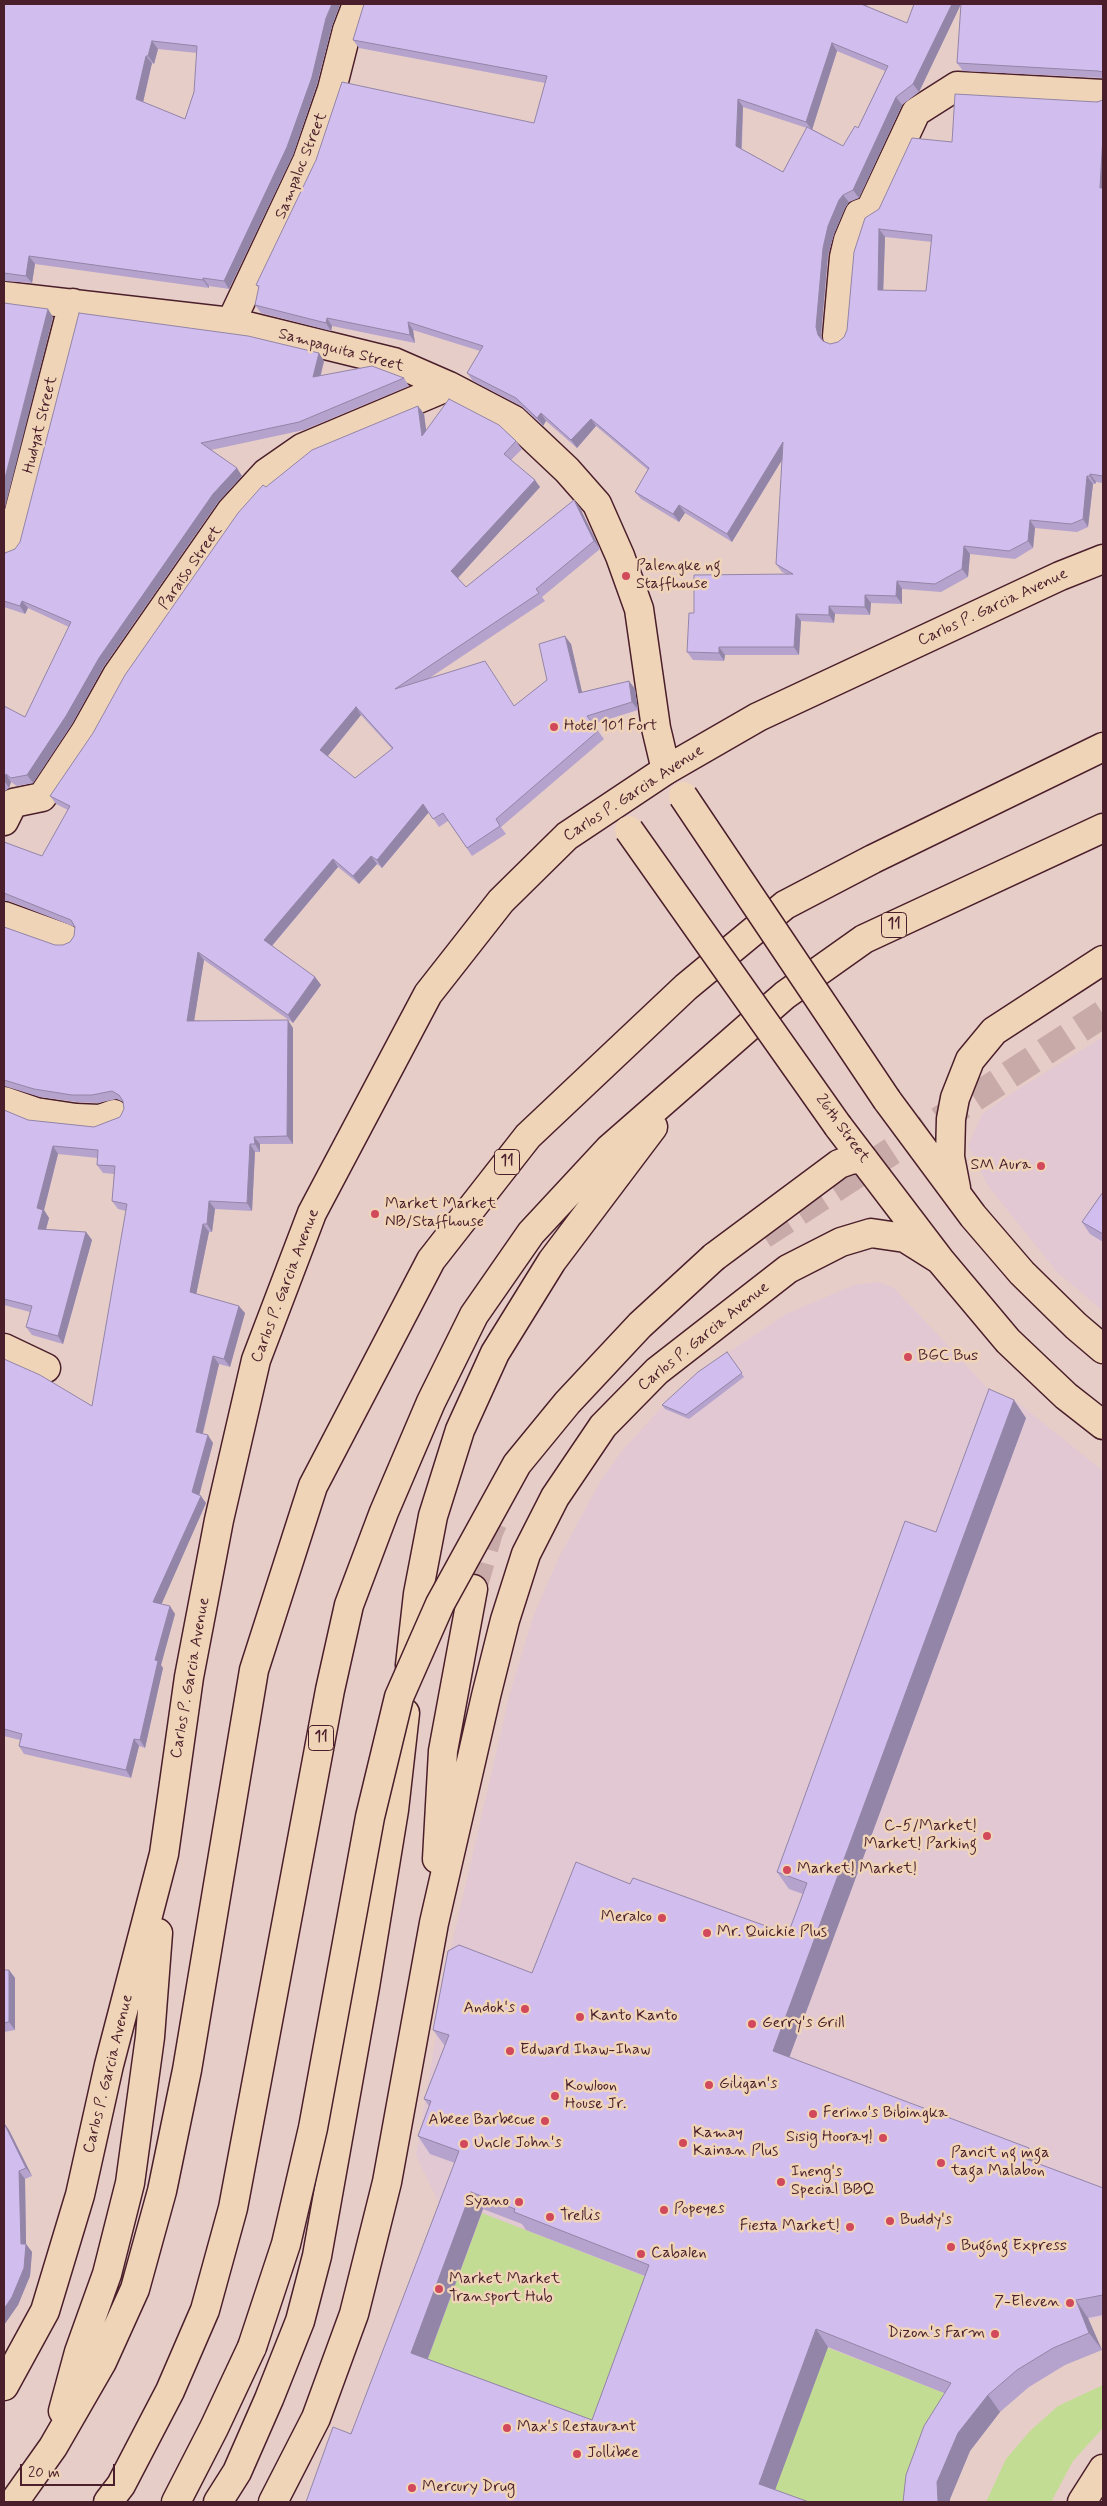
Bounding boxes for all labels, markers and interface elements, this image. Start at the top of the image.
street label: Sampaloc Street [272,110,332,222]
street label: Sampaguita Street [276,325,406,377]
street label: Hudyat Street [20,374,62,476]
street label: Paraiso Street [155,522,227,614]
place label: Palengke ng Staffhouse [636,557,721,595]
street label: Carlos P. Garcia Avenue [915,565,1071,651]
marker: Palengke ng Staffhouse [620,570,632,582]
place label: Hotel 101 Fort [564,717,657,737]
marker: Hotel 101 Fort [548,721,560,733]
street label: Carlos P. Garcia Avenue [560,741,708,847]
road number: 11 [882,912,906,938]
street label: 26th Street [811,1091,873,1167]
road number: 11 [494,1150,520,1174]
place label: SM Aura [971,1156,1031,1176]
marker: SM Aura [1035,1160,1047,1172]
place label: Market Market NB/Staffhouse [385,1195,496,1233]
street label: Carlos P. Garcia Avenue [248,1206,324,1366]
marker: Market Market NB/Staffhouse [369,1208,381,1220]
street label: Carlos P. Garcia Avenue [634,1278,774,1396]
place label: BGC Bus [918,1347,978,1367]
marker: BGC Bus [902,1351,914,1363]
street label: Carlos P. Garcia Avenue [167,1596,215,1760]
road number: 11 [308,1726,334,1750]
place label: C-5/Market! Market! Parking [864,1817,977,1855]
marker: C-5/Market! Market! Parking [981,1830,993,1842]
place label: Market! Market! [797,1860,917,1880]
marker: Market! Market! [781,1864,793,1876]
place label: Meralco [601,1908,652,1928]
marker: Meralco [656,1912,668,1924]
place label: Mr. Quickie Plus [717,1923,827,1943]
marker: Mr. Quickie Plus [701,1927,713,1939]
street label: Carlos P. Garcia Avenue [80,1992,138,2156]
place label: Andok's [463,1999,515,2019]
marker: Andok's [519,2003,531,2015]
place label: Kanto Kanto [590,2007,678,2027]
marker: Kanto Kanto [574,2011,586,2023]
place label: Gerry's Grill [762,2014,845,2034]
marker: Gerry's Grill [746,2018,758,2030]
place label: Edward Ihaw-Ihaw [520,2041,650,2061]
marker: Edward Ihaw-Ihaw [504,2045,516,2057]
place label: Giligan's [719,2075,777,2095]
place label: Kowloon House Jr. [565,2077,626,2115]
marker: Giligan's [703,2079,715,2091]
marker: Kowloon House Jr. [549,2090,561,2102]
place label: Ferino's Bibingka [823,2104,948,2124]
marker: Ferino's Bibingka [807,2108,819,2120]
place label: Abeee Barbecue [428,2111,535,2131]
marker: Abeee Barbecue [539,2115,551,2127]
place label: Kamay Kainan Plus [693,2124,778,2162]
place label: Sisig Hooray! [786,2128,873,2148]
marker: Sisig Hooray! [877,2132,889,2144]
place label: Uncle John's [474,2134,561,2154]
marker: Kamay Kainan Plus [677,2137,689,2149]
marker: Uncle John's [458,2138,470,2150]
place label: Pancit ng mga taga Malabon [951,2144,1049,2182]
marker: Pancit ng mga taga Malabon [935,2157,947,2169]
place label: Ineng's Special BBQ [791,2163,875,2201]
marker: Ineng's Special BBQ [775,2176,787,2188]
place label: Syano [465,2192,509,2212]
marker: Syano [513,2196,525,2208]
place label: Popeyes [674,2200,725,2220]
marker: Popeyes [658,2204,670,2216]
place label: Trellis [560,2207,600,2227]
marker: Trellis [544,2211,556,2223]
place label: Buddy's [900,2211,952,2231]
marker: Buddy's [884,2215,896,2227]
place label: Fiesta Market! [740,2217,840,2237]
marker: Fiesta Market! [844,2221,856,2233]
place label: Bugóng Express [961,2237,1067,2257]
marker: Bugóng Express [945,2241,957,2253]
place label: Cabalen [651,2244,707,2264]
marker: Cabalen [635,2248,647,2260]
place label: Market Market Transport Hub [449,2270,560,2308]
marker: Market Market Transport Hub [433,2283,445,2295]
place label: 7-Eleven [994,2293,1060,2313]
marker: 7-Eleven [1064,2297,1076,2309]
place label: Dizon's Farm [888,2324,985,2344]
marker: Dizon's Farm [989,2328,1001,2340]
place label: Max's Restaurant [517,2418,637,2438]
marker: Max's Restaurant [501,2422,513,2434]
place label: Jollibee [587,2444,639,2464]
marker: Jollibee [571,2448,583,2460]
scale bar [22,2454,118,2486]
text: 20 m [28,2463,60,2483]
place label: Mercury Drug [422,2478,515,2498]
marker: Mercury Drug [406,2482,418,2494]

